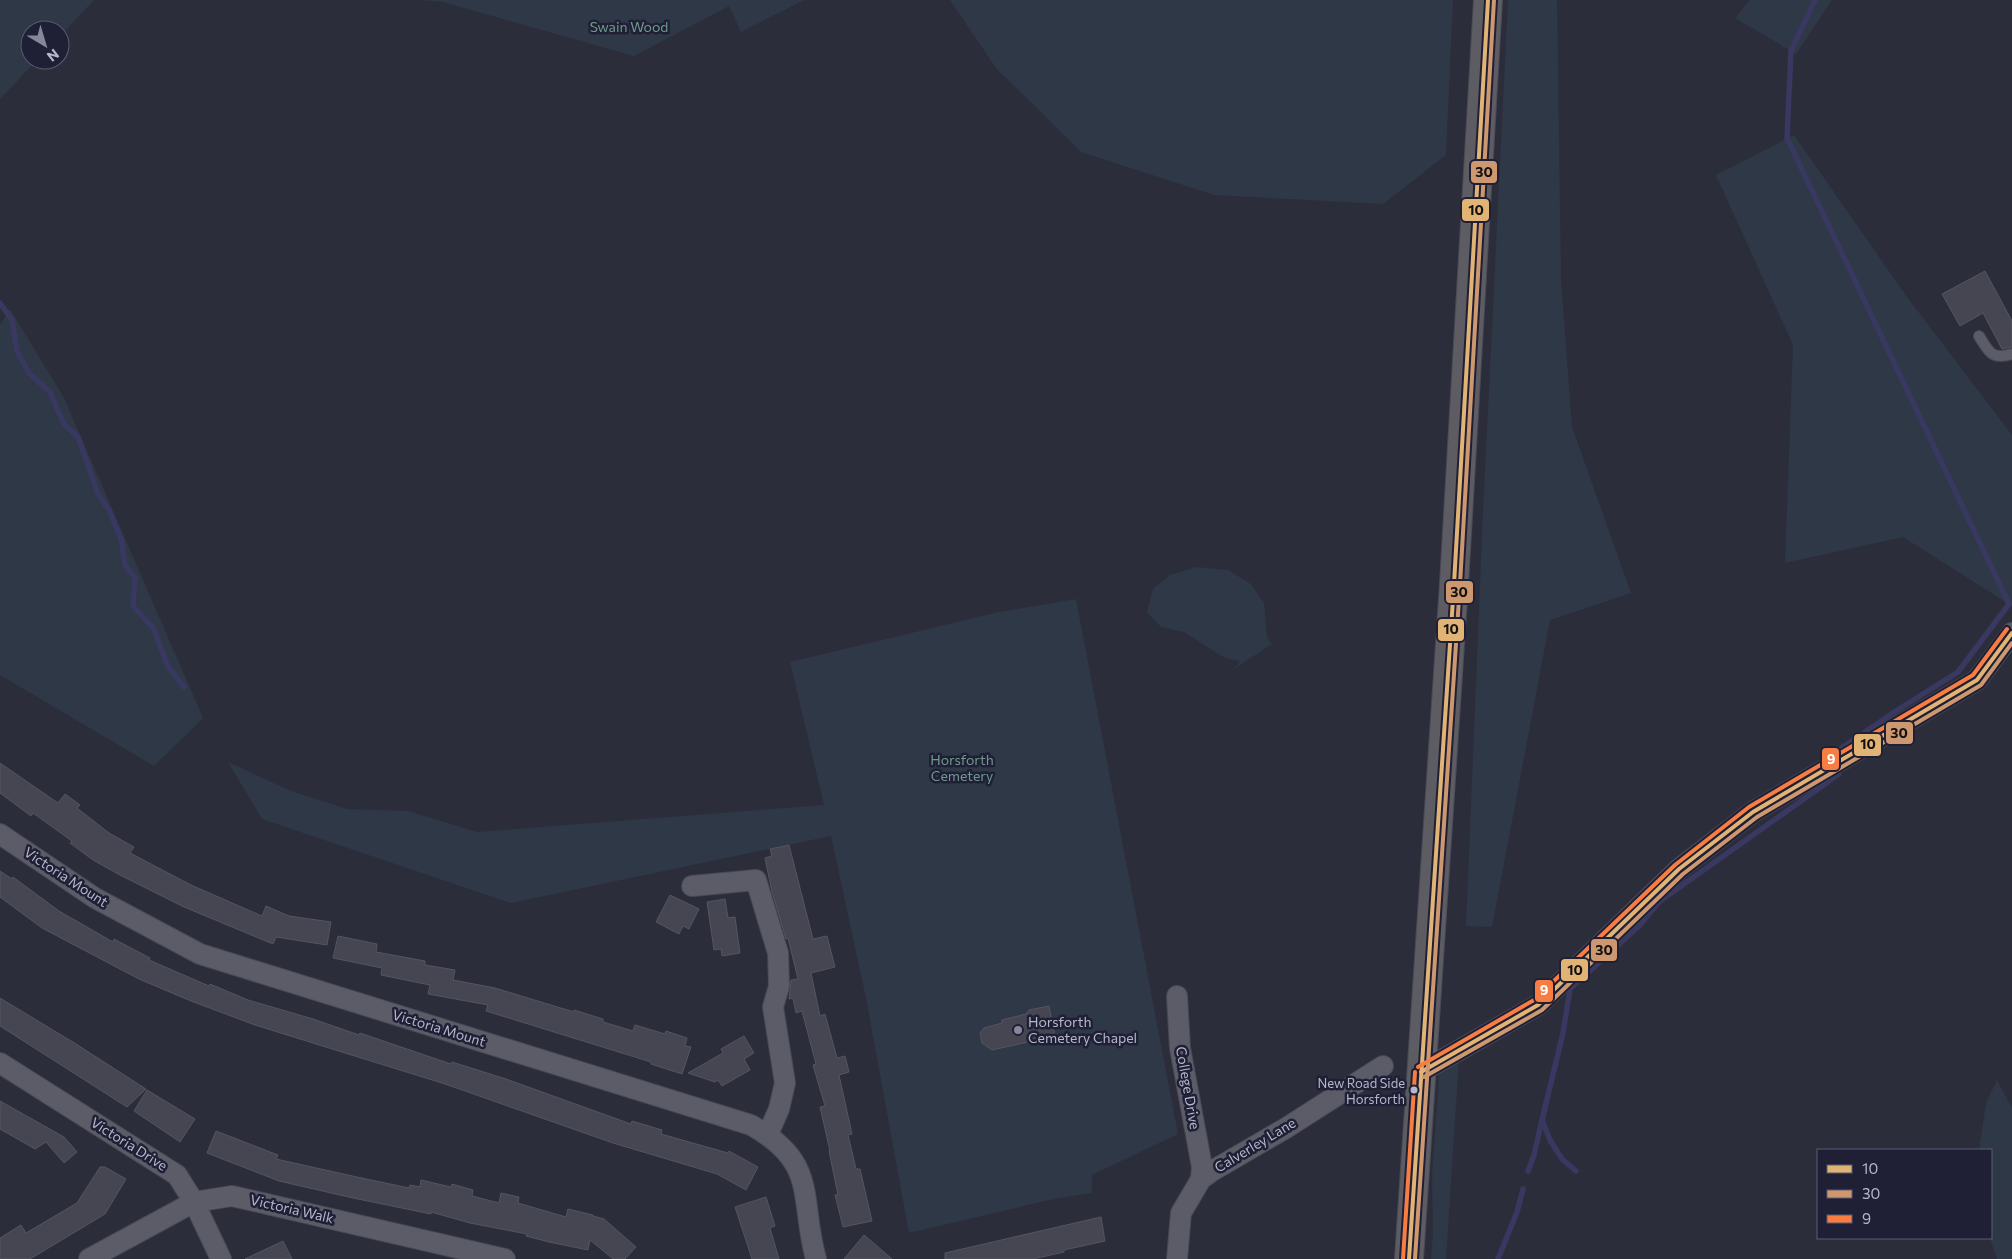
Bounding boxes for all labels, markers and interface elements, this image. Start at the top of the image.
park label: Swain Wood [590,18,668,35]
north arrow [20,20,70,70]
text: N [44,46,63,66]
line badge: 30 [1470,160,1498,184]
text: 30 [1475,163,1493,180]
line badge: 10 [1461,198,1490,222]
text: 10 [1468,201,1484,218]
line badge: 30 [1445,580,1474,604]
text: 30 [1450,583,1468,600]
line badge: 10 [1437,618,1465,642]
text: 10 [1443,620,1459,637]
line badge: 30 [1885,721,1914,745]
text: 30 [1890,724,1908,741]
line badge: 10 [1853,733,1882,757]
text: 10 [1860,735,1876,752]
line badge: 9 [1821,747,1840,771]
text: 9 [1827,750,1836,767]
park label: Horsforth Cemetery [930,751,994,784]
street label: Victoria Mount [21,843,112,910]
line badge: 30 [1590,938,1618,962]
text: 30 [1595,941,1613,958]
line badge: 10 [1560,958,1589,982]
text: 10 [1567,961,1583,978]
line badge: 9 [1534,979,1554,1003]
text: 9 [1540,981,1549,998]
street label: Victoria Mount [390,1005,488,1050]
place label: Horsforth Cemetery Chapel [1028,1013,1137,1046]
marker: Horsforth Cemetery Chapel [1012,1024,1024,1036]
street label: College Drive [1173,1045,1204,1131]
place label: New Road Side Horsforth [1317,1075,1405,1107]
marker: New Road Side Horsforth [1409,1085,1419,1095]
street label: Victoria Drive [88,1113,171,1174]
street label: Calverley Lane [1211,1114,1298,1176]
legend [1817,1149,1992,1239]
text: 10 [1862,1159,1878,1177]
text: 30 [1862,1184,1880,1202]
street label: Victoria Walk [249,1191,336,1226]
text: 9 [1862,1209,1871,1227]

